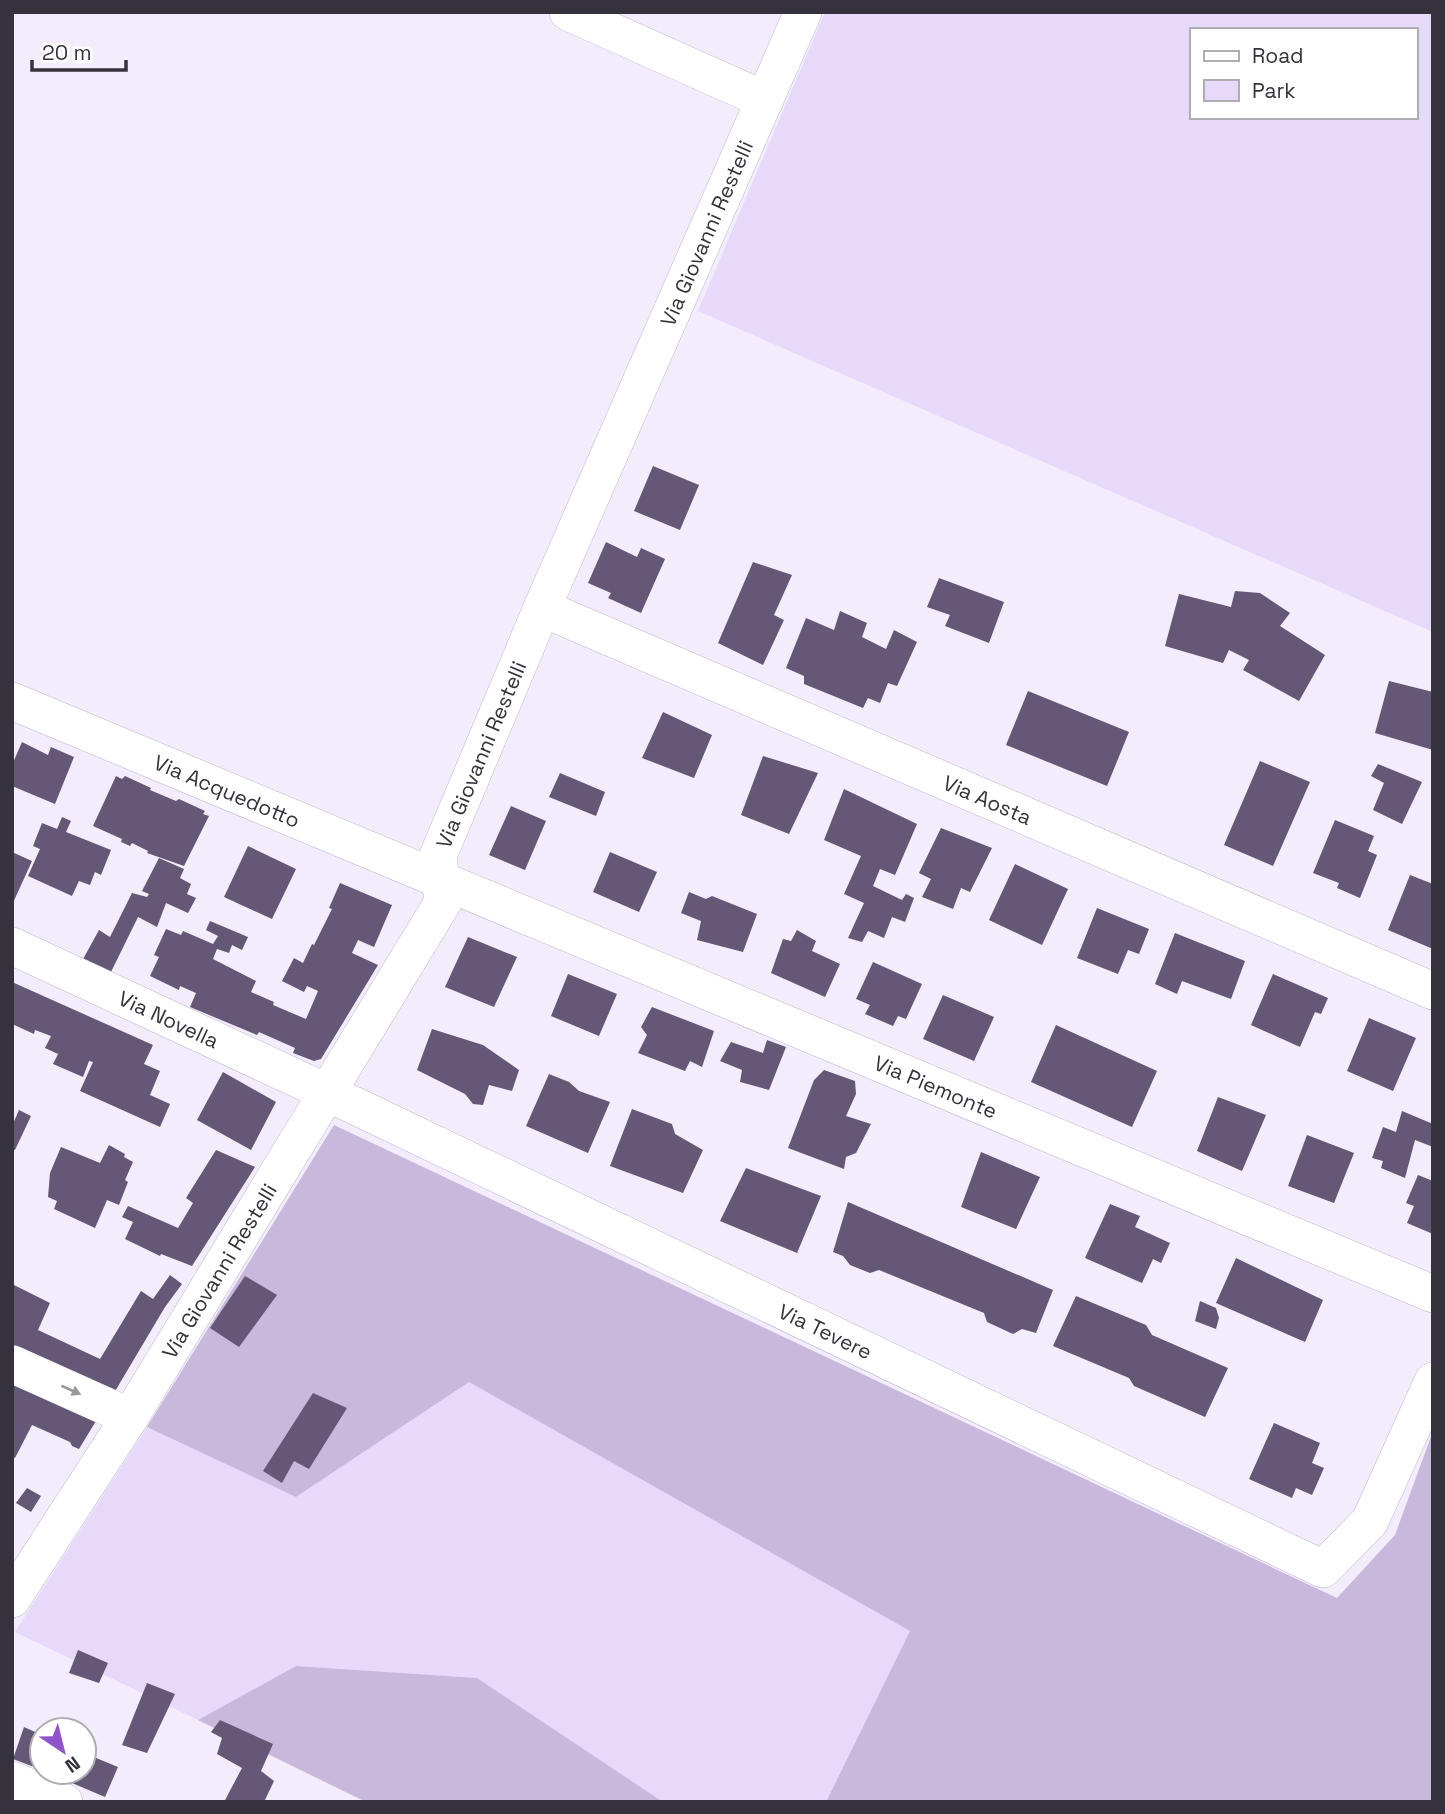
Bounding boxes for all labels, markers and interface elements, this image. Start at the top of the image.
scale bar [32,28,126,72]
legend [1190,28,1417,119]
text: 20 m [42,39,92,66]
text: Road [1252,42,1304,69]
text: Park [1252,77,1296,104]
street label: Via Giovanni Restelli [654,136,759,330]
street label: Via Giovanni Restelli [429,657,532,852]
street label: Via Acquedotto [150,748,304,833]
street label: Via Aosta [939,769,1036,831]
street label: Via Novella [114,984,223,1054]
street label: Via Piemonte [870,1049,1002,1124]
street label: Via Giovanni Restelli [155,1178,282,1363]
street label: Via Tevere [774,1297,877,1365]
one-way arrow [61,1385,82,1396]
north arrow [28,1716,98,1786]
text: N [60,1751,85,1778]

